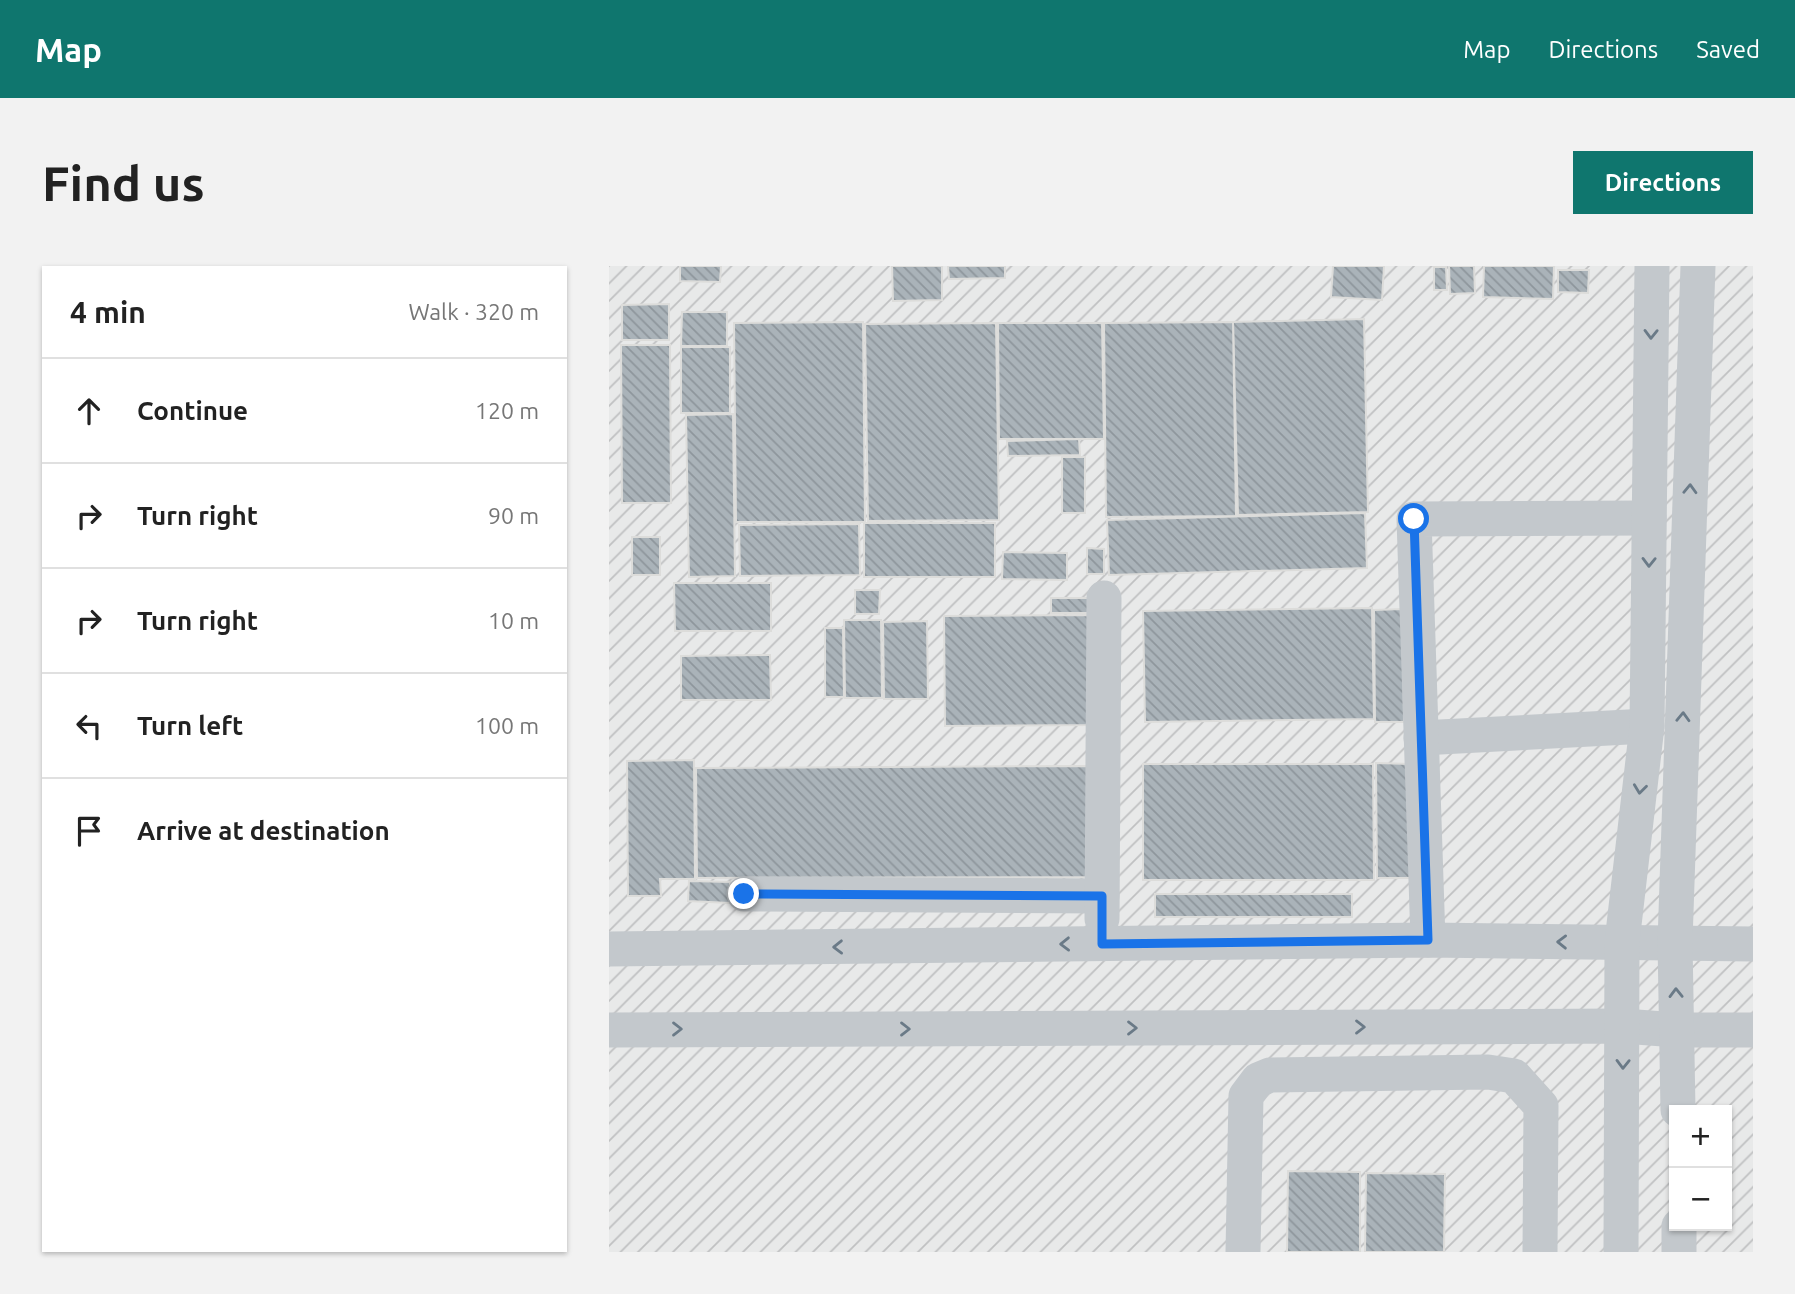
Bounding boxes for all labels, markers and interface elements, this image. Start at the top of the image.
text: Map [35,31,102,68]
text: Map [1463,36,1510,63]
text: Directions [1548,36,1658,63]
text: Saved [1696,36,1760,63]
button: Directions [1573,151,1753,214]
text: Find us [42,155,205,210]
text: 4 min [70,295,146,329]
text: Walk · 320 m [408,299,539,324]
one-way arrow [1643,329,1659,340]
icon: ahead [70,392,108,430]
text: Continue [137,396,248,425]
text: 120 m [475,398,539,423]
one-way arrow [1683,484,1698,495]
icon: right [70,497,108,535]
text: Turn right [137,501,258,530]
text: 90 m [488,503,539,528]
route start [1398,503,1429,534]
one-way arrow [1641,557,1657,567]
icon: right [70,602,108,640]
text: Turn right [137,606,258,635]
text: 10 m [488,608,539,633]
icon: left [70,707,108,745]
text: Turn left [137,711,243,740]
one-way arrow [1675,711,1690,722]
text: 100 m [475,713,539,738]
one-way arrow [1632,783,1647,795]
icon: arrive [70,812,108,850]
text: Arrive at destination [137,816,390,845]
route end [728,878,759,909]
one-way arrow [1557,934,1567,950]
one-way arrow [1060,936,1070,952]
one-way arrow [832,939,843,955]
one-way arrow [1668,987,1684,998]
one-way arrow [1355,1019,1365,1035]
one-way arrow [1127,1020,1138,1036]
one-way arrow [672,1021,683,1037]
one-way arrow [900,1021,910,1037]
one-way arrow [1615,1059,1631,1070]
map controls [1669,1105,1732,1231]
button: + [1669,1105,1732,1168]
button: − [1669,1168,1732,1231]

